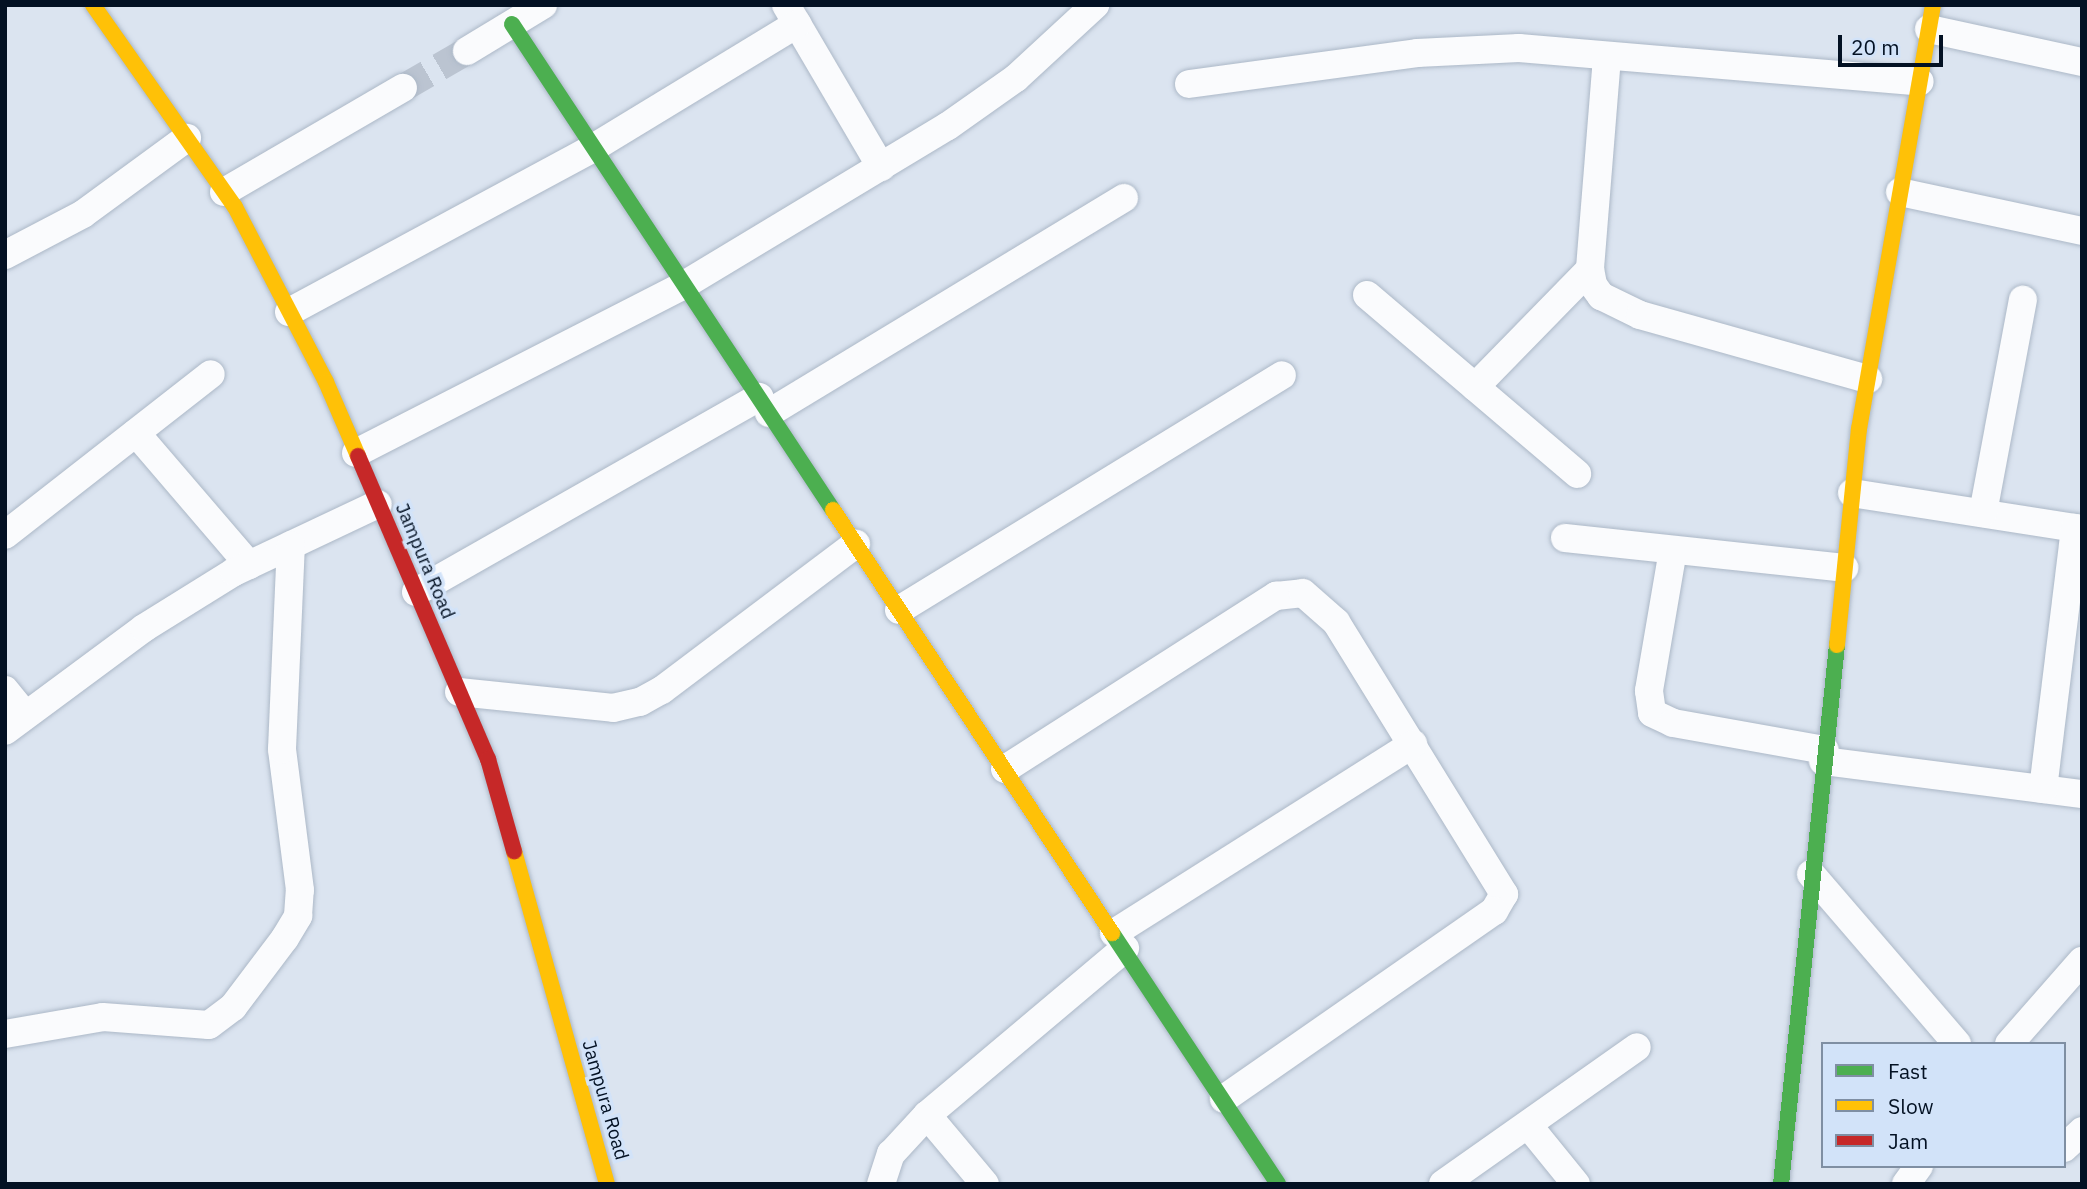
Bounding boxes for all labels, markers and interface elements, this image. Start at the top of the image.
scale bar [1842,21,1947,65]
text: 20 m [1851,33,1900,61]
street label: Jampura Road [390,500,460,622]
street label: Jampura Road [577,1038,633,1162]
legend [1821,1042,2066,1168]
text: Fast [1888,1057,1928,1085]
text: Slow [1888,1092,1934,1120]
text: Jam [1888,1127,1928,1155]

